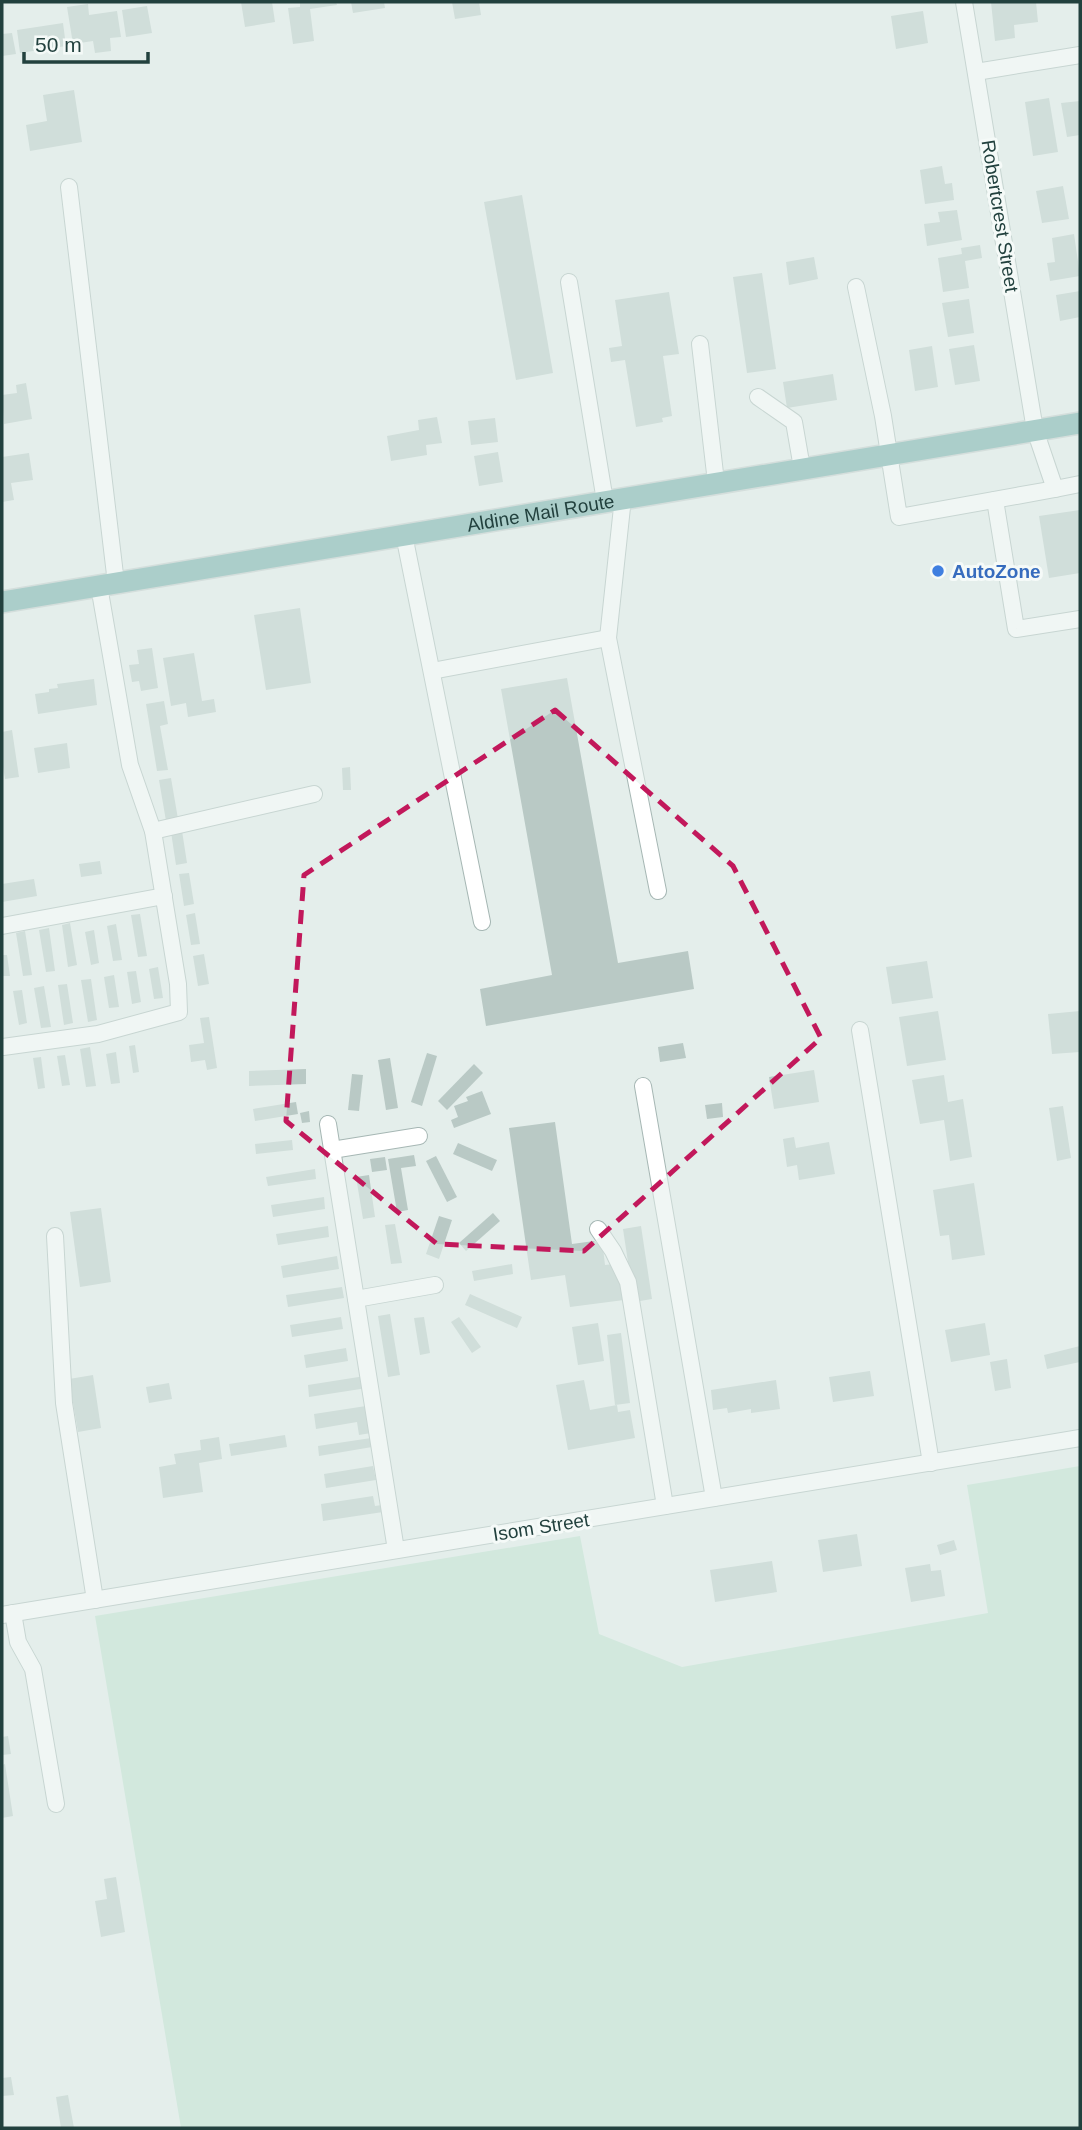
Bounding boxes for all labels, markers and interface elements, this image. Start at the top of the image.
scale bar [24,21,149,65]
text: 50 m [35,33,82,56]
street label: Robertcrest Street [978,138,1023,294]
street label: Aldine Mail Route [465,490,616,535]
place label: AutoZone [952,561,1041,582]
marker: AutoZone [930,563,946,579]
street label: Isom Street [491,1509,591,1545]

